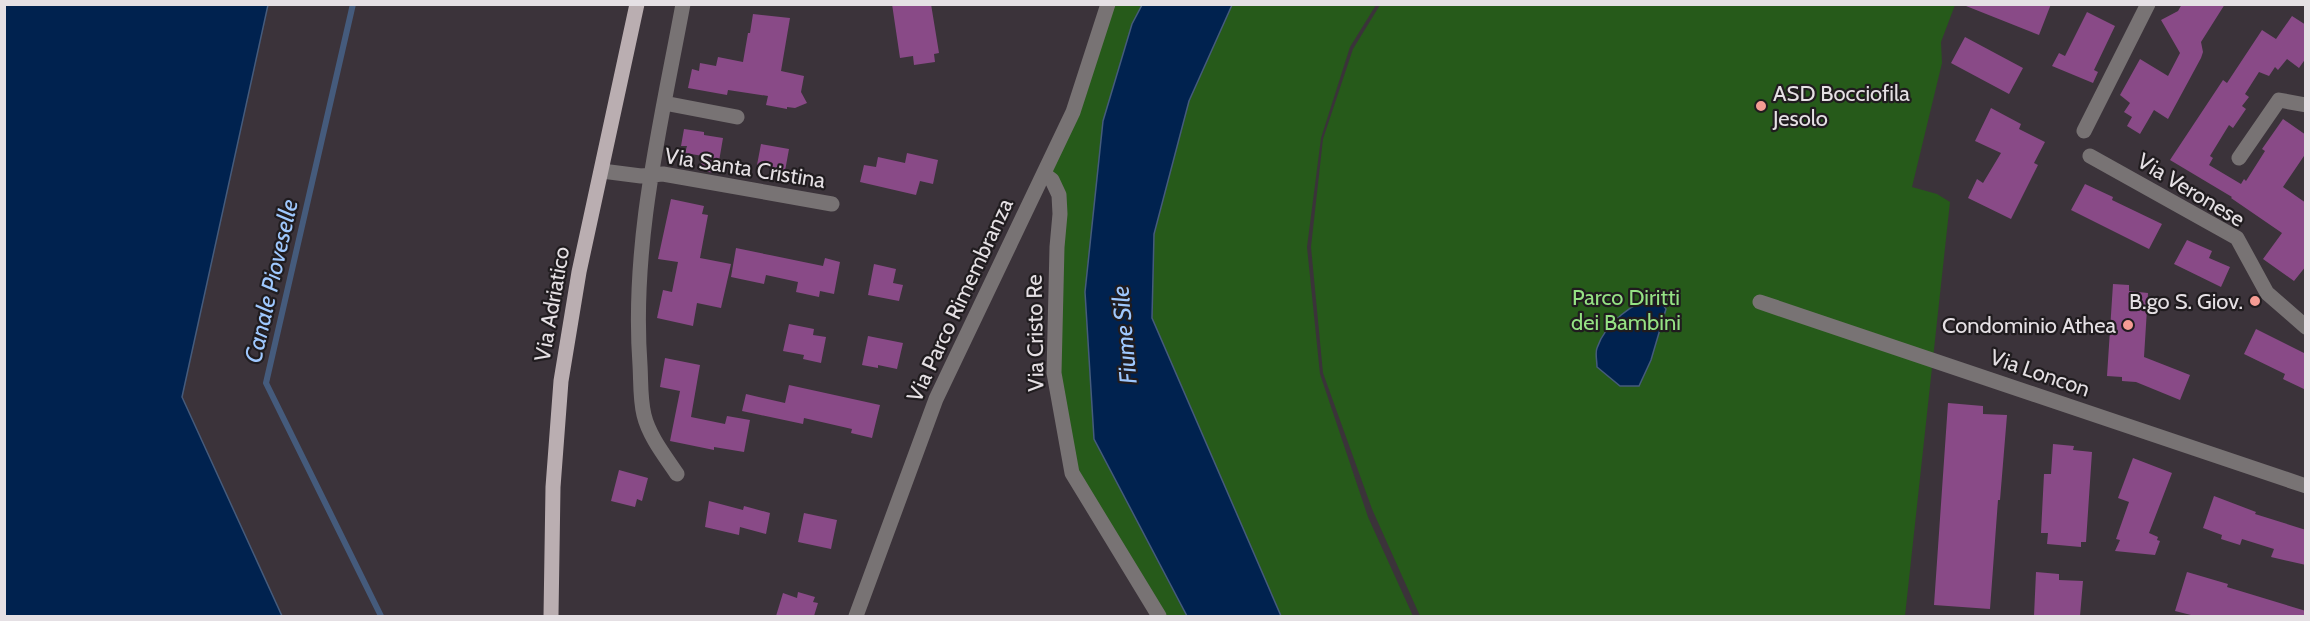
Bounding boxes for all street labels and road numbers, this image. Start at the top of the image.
street label: Via Santa Cristina [663,142,828,194]
street label: Via Veronese [2132,147,2250,233]
street label: Via Parco Rimembranza [901,194,1019,406]
street label: Via Adriatico [529,245,575,363]
street label: Via Cristo Re [1020,274,1050,392]
street label: Via Loncon [1986,343,2094,403]

